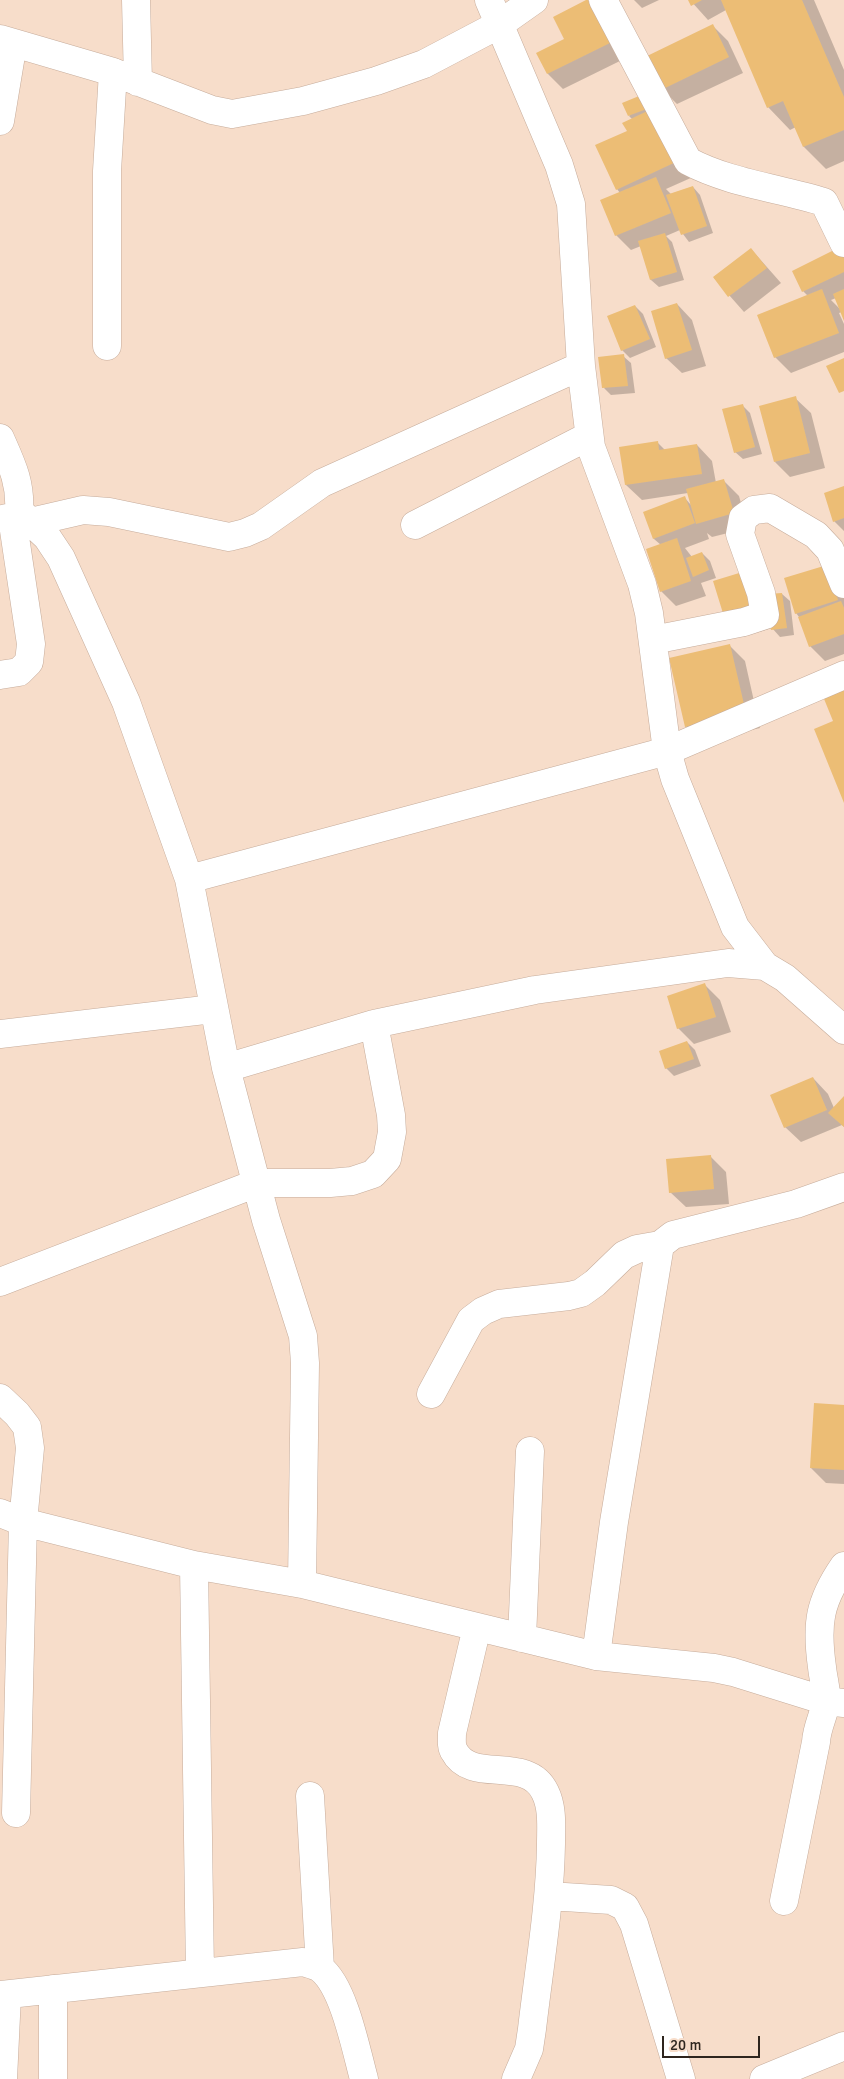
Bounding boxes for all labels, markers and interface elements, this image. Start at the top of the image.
scale bar [664,2026,762,2058]
text: 20 m [670,2036,701,2054]

